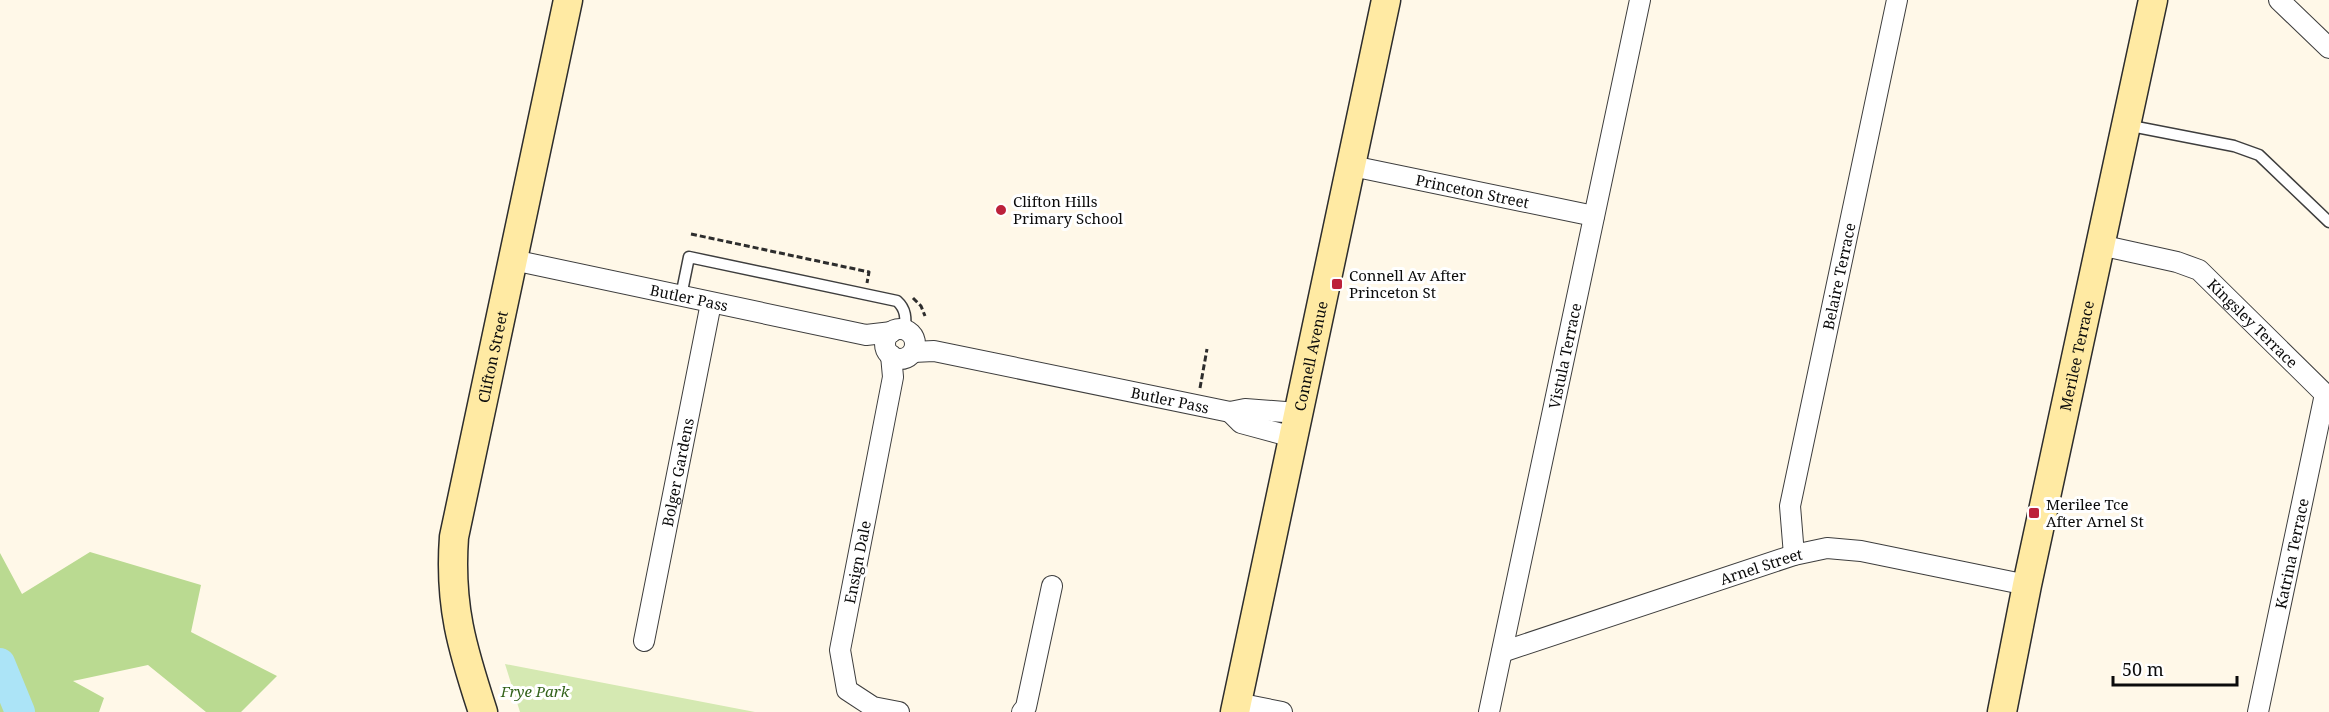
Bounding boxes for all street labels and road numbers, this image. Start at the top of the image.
street label: Princeton Street [1414,169,1531,212]
street label: Belaire Terrace [1818,221,1860,332]
street label: Kingsley Terrace [2204,274,2302,372]
street label: Butler Pass [648,279,730,315]
street label: Merilee Terrace [2055,298,2098,413]
street label: Connell Avenue [1289,299,1332,413]
street label: Vistula Terrace [1544,301,1585,411]
street label: Clifton Street [473,309,512,405]
street label: Butler Pass [1129,382,1211,417]
street label: Bolger Gardens [657,416,698,528]
street label: Katrina Terrace [2270,496,2313,611]
street label: Ensign Dale [839,519,875,605]
street label: Arnel Street [1717,544,1804,589]

